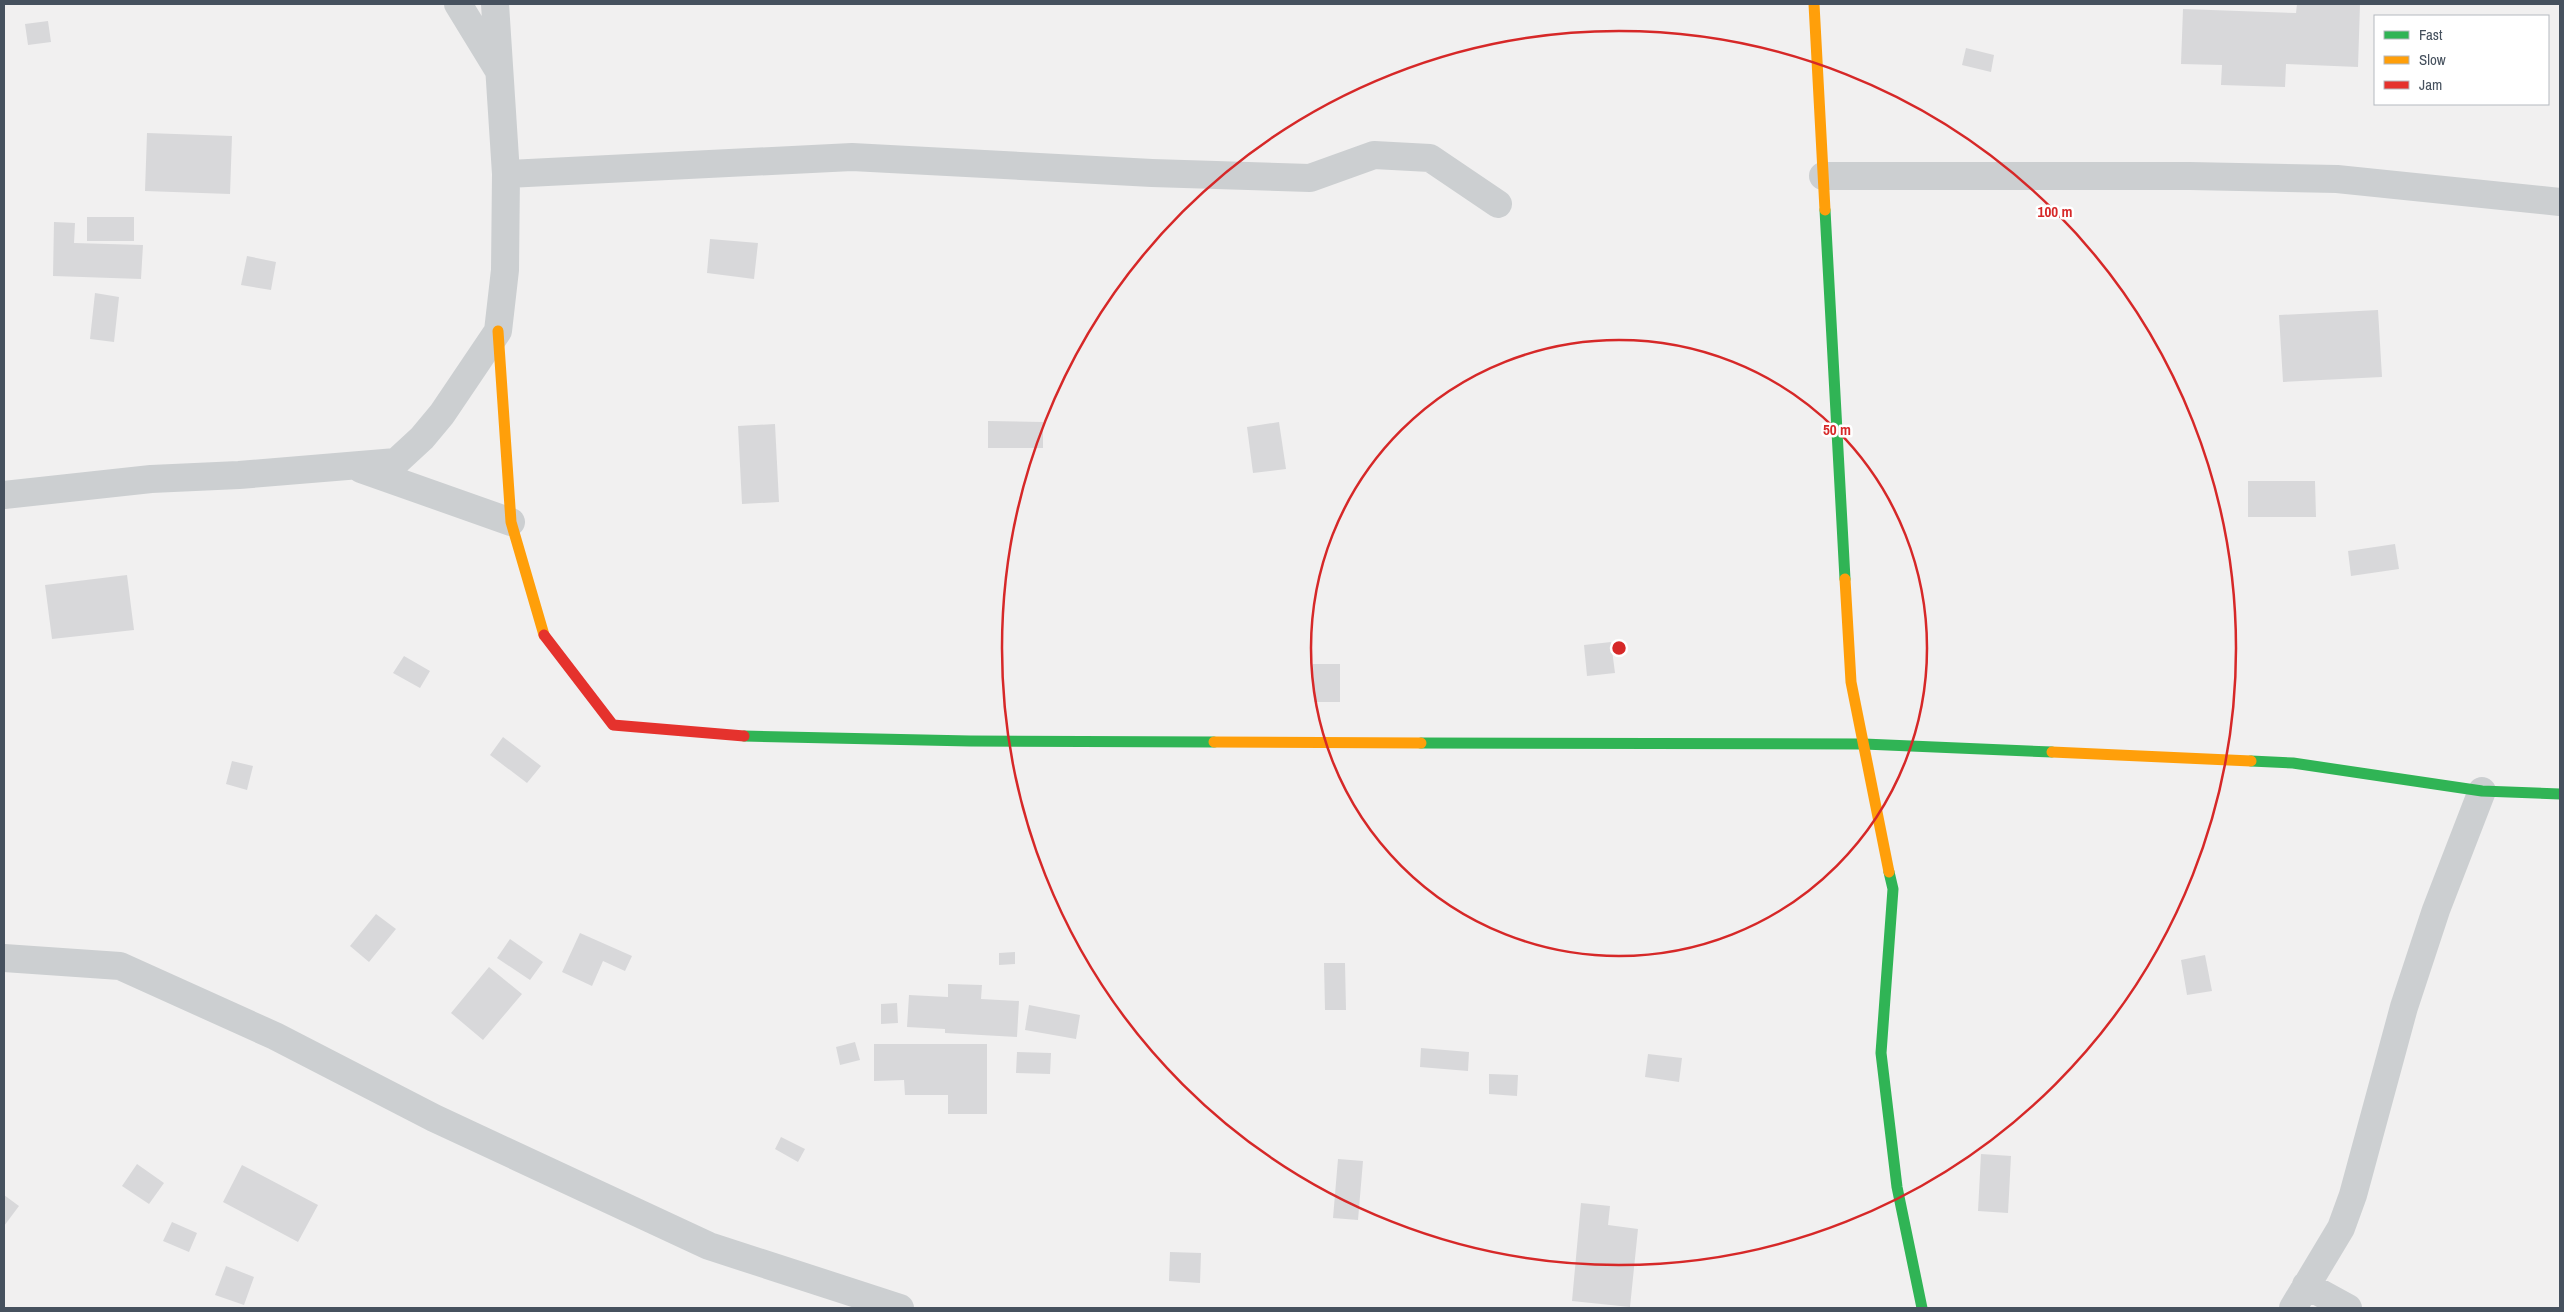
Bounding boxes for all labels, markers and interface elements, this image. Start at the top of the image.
legend [2374,15,2549,105]
text: Fast [2419,24,2443,45]
text: Slow [2419,49,2446,70]
text: Jam [2419,74,2442,95]
text: 100 m [2038,201,2072,222]
text: 50 m [1823,419,1851,440]
centre of rings [1610,639,1628,657]

